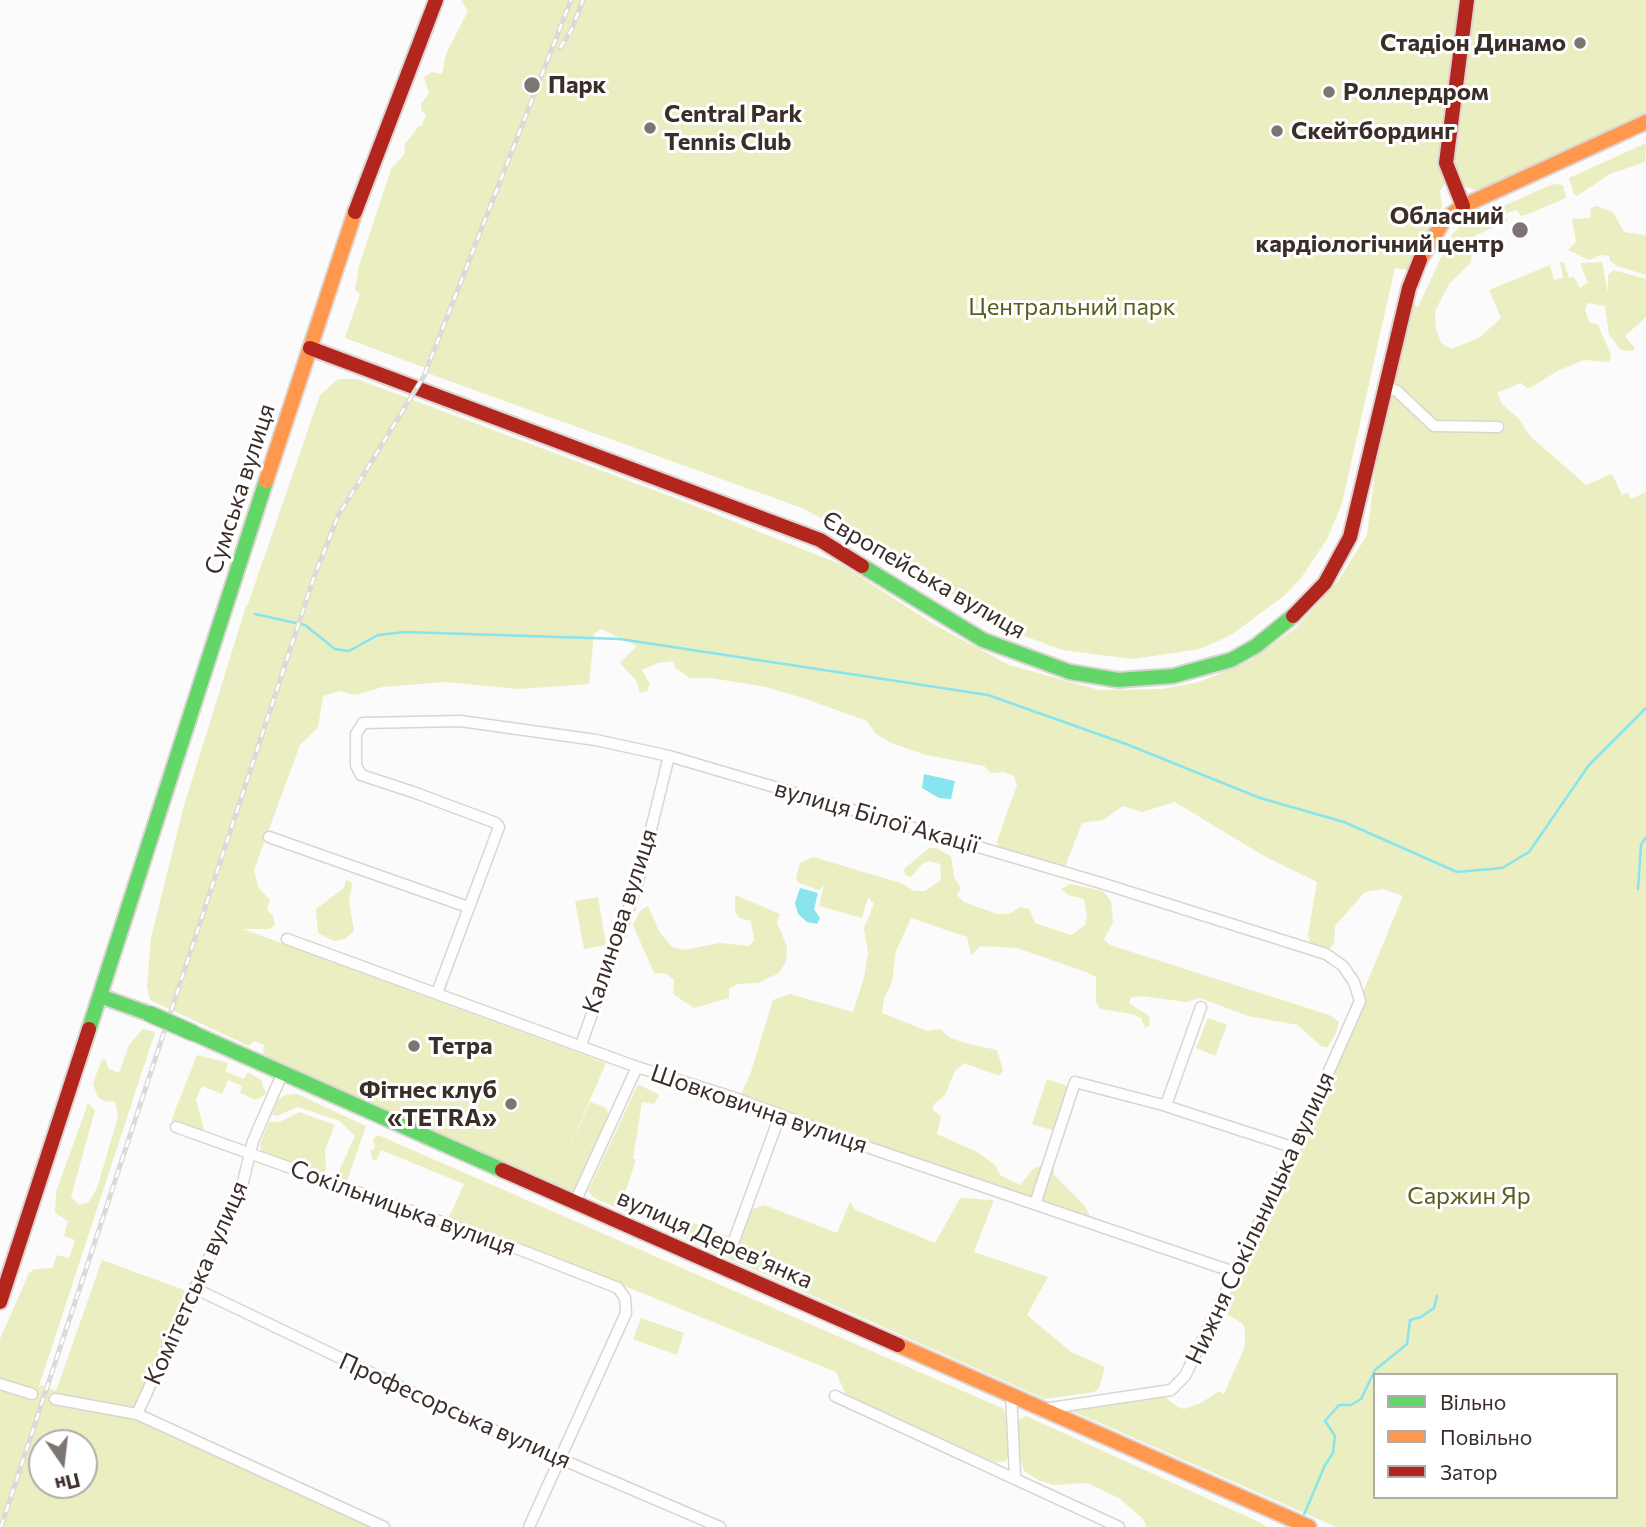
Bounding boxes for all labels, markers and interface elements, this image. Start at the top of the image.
place label: Стадіон Динамо [1380,29,1566,57]
marker: Стадіон Динамо [1572,35,1588,51]
place label: Парк [548,71,606,99]
marker: Парк [522,75,542,95]
place label: Роллердром [1343,78,1489,106]
marker: Роллердром [1321,84,1337,100]
place label: Central Park Tennis Club [664,100,802,156]
place label: Скейтбординг [1291,117,1455,145]
marker: Central Park Tennis Club [642,120,658,136]
marker: Скейтбординг [1269,123,1285,139]
place label: Обласний кардiологiчний центр [1256,202,1504,258]
marker: Обласний кардiологiчний центр [1510,220,1530,240]
park label: Центральний парк [968,293,1176,321]
street label: Сумська вулиця [199,400,281,578]
street label: Європейська вулиця [817,505,1031,645]
street label: вулиця Білої Акації [771,774,983,860]
street label: Калинова вулиця [577,825,663,1017]
place label: Тетра [428,1032,493,1060]
marker: Тетра [406,1038,422,1054]
street label: Шовковична вулиця [647,1058,871,1160]
street label: Нижня Сокільницька вулиця [1179,1067,1341,1369]
place label: Фітнес клуб «TETRA» [359,1076,497,1132]
marker: Фітнес клуб «TETRA» [503,1096,519,1112]
street label: Сокільницька вулиця [286,1154,520,1262]
street label: Комітетська вулиця [138,1177,254,1389]
park label: Саржин Яр [1407,1182,1531,1210]
street label: вулиця Дерев’янка [613,1183,817,1295]
street label: Професорська вулиця [335,1347,575,1475]
legend [1373,1373,1618,1499]
text: Вільно [1440,1389,1506,1414]
text: Повільно [1440,1424,1532,1449]
north arrow [28,1429,98,1499]
text: Затор [1440,1459,1497,1484]
text: Пн [53,1469,83,1497]

